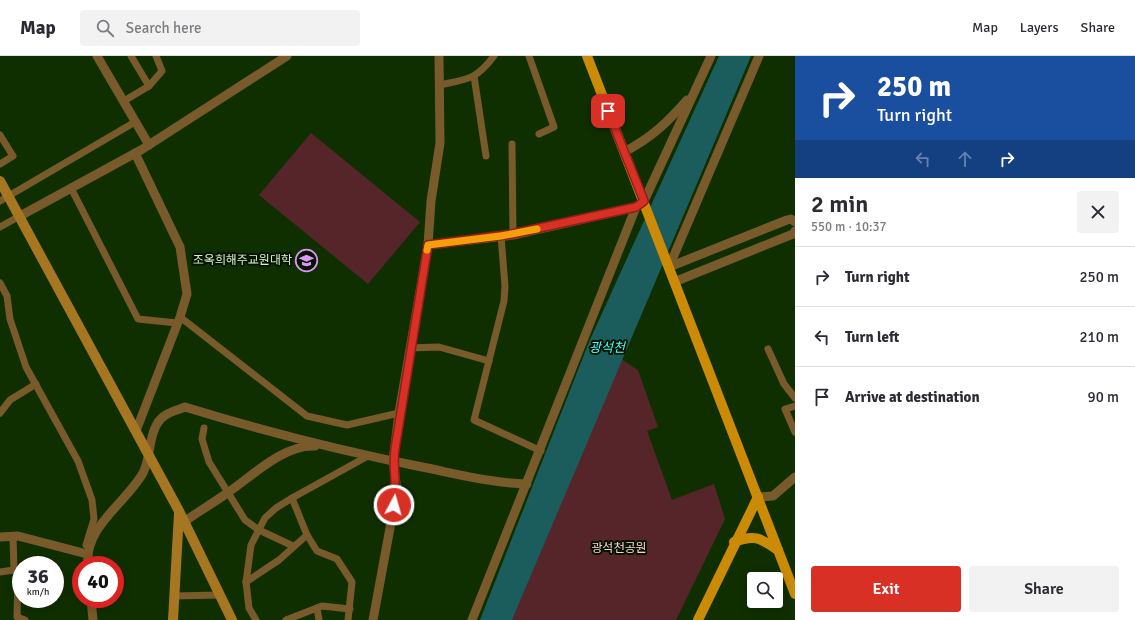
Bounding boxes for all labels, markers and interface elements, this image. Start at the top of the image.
search box [80,10,360,46]
text: Map [20,16,56,40]
icon: search [94,17,116,39]
text: Search here [126,19,201,37]
text: Map [972,19,998,36]
text: Layers [1020,19,1059,36]
text: Share [1081,19,1115,36]
text: 250 m [877,70,951,104]
icon: right [811,72,863,124]
pin [591,94,625,128]
icon: arrive [597,100,619,122]
text: Turn right [877,104,952,126]
icon: left [912,148,934,170]
icon: ahead [954,148,976,170]
icon: right [996,148,1018,170]
text: 2 min [811,189,868,219]
button: close [1077,191,1119,233]
text: 550 m · 10:37 [811,219,887,235]
school or university icon: 조옥희해주교원대학 [294,247,320,273]
place label: 조옥희해주교원대학 [193,253,292,268]
icon: right [811,266,833,288]
text: Turn right [845,268,910,286]
text: 250 m [1079,268,1119,286]
icon: left [811,326,833,348]
text: Turn left [845,328,899,346]
text: 210 m [1079,328,1119,346]
water label: 광석천 [589,340,626,356]
icon: arrive [811,386,833,408]
text: Arrive at destination [845,388,980,406]
text: 90 m [1088,388,1119,406]
position arrow [373,484,415,526]
park label: 광석천공원 [591,541,647,556]
speed limit sign: 40 [72,556,124,608]
text: 36 [27,564,49,589]
button: Exit [811,566,961,612]
button: Share [969,566,1119,612]
map controls [747,572,783,608]
button: search [747,572,783,608]
text: km/h [27,586,49,598]

